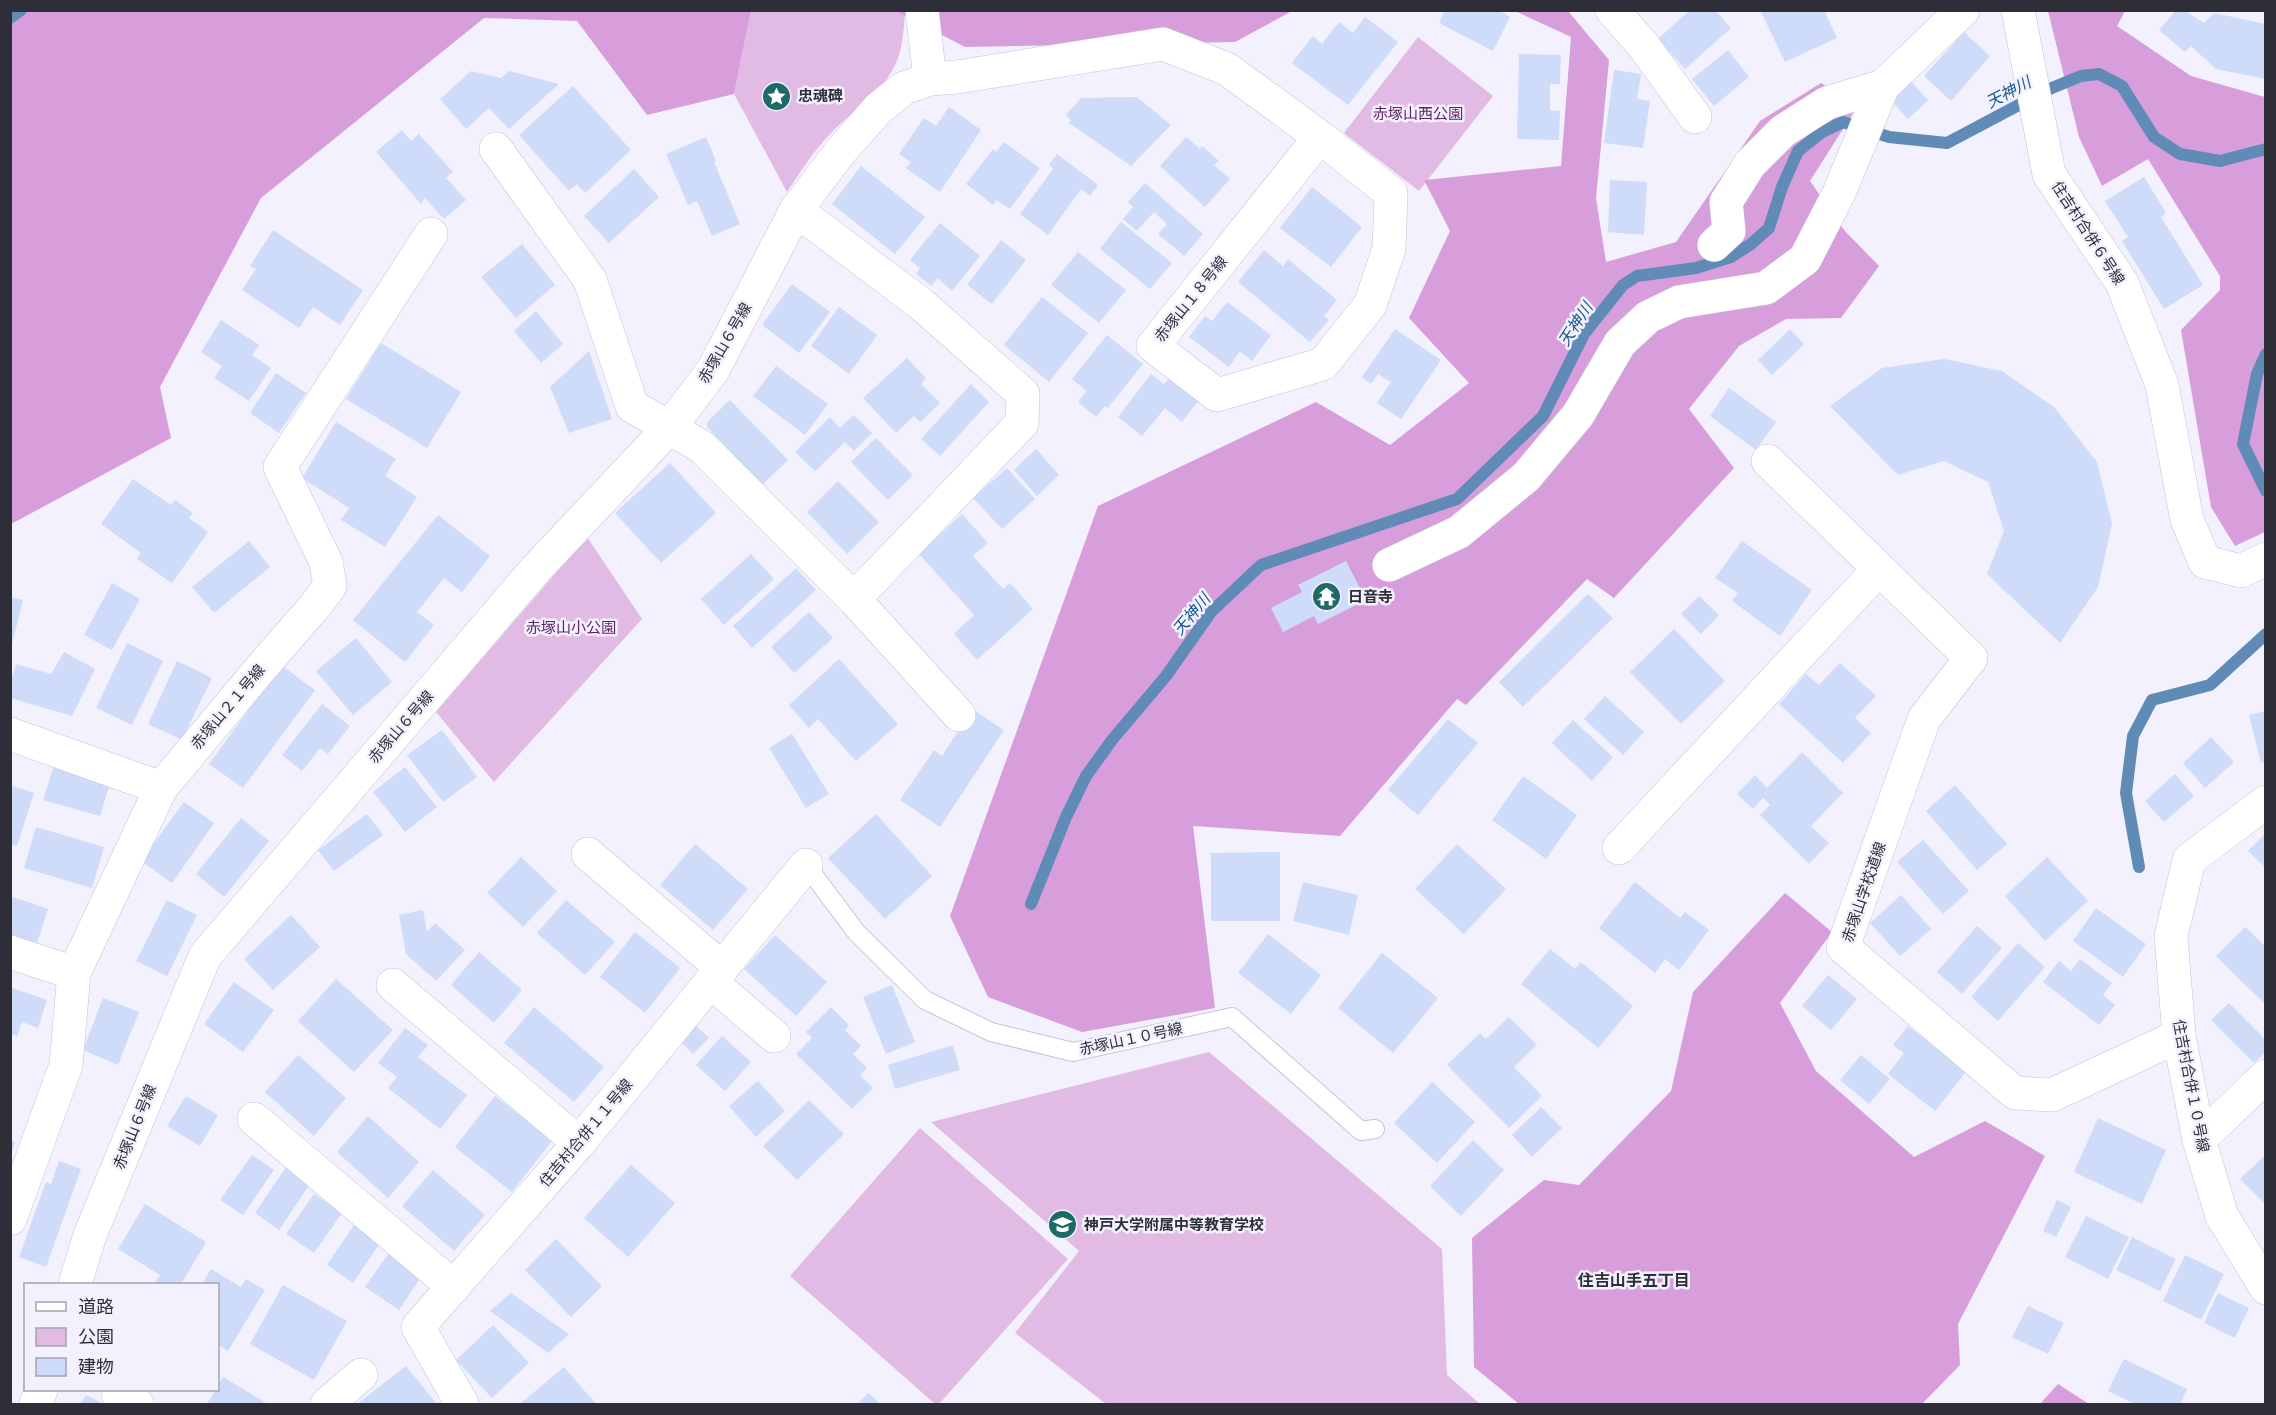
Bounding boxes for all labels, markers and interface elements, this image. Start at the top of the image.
water label: 天神川 [1983,72,2036,112]
place icon: 忠魂碑 [761,80,793,112]
place label: 忠魂碑 [798,87,843,105]
park label: 赤塚山西公園 [1373,105,1463,123]
street label: 住吉村合併６号線 [2048,178,2128,288]
street label: 赤塚山１８号線 [1151,253,1231,345]
water label: 天神川 [1554,297,1598,350]
street label: 赤塚山６号線 [695,300,755,386]
temple icon: 日音寺 [1311,581,1343,613]
water label: 天神川 [1169,588,1215,639]
place label: 日音寺 [1348,588,1393,606]
park label: 赤塚山小公園 [526,619,616,637]
street label: 赤塚山２１号線 [187,661,269,753]
street label: 赤塚山６号線 [365,687,437,767]
street label: 赤塚山学校道線 [1838,839,1890,945]
street label: 住吉村合併１０号線 [2169,1018,2213,1154]
street label: 赤塚山１０号線 [1078,1019,1184,1059]
street label: 住吉村合併１１号線 [536,1076,636,1190]
street label: 赤塚山６号線 [110,1082,160,1172]
school or university icon: 神戸大学附属中等教育学校 [1047,1209,1079,1241]
place label: 神戸大学附属中等教育学校 [1083,1216,1264,1234]
district label: 住吉山手五丁目 [1577,1271,1690,1290]
legend [24,1283,219,1391]
text: 道路 [78,1296,114,1318]
text: 公園 [78,1326,114,1348]
text: 建物 [78,1356,114,1378]

